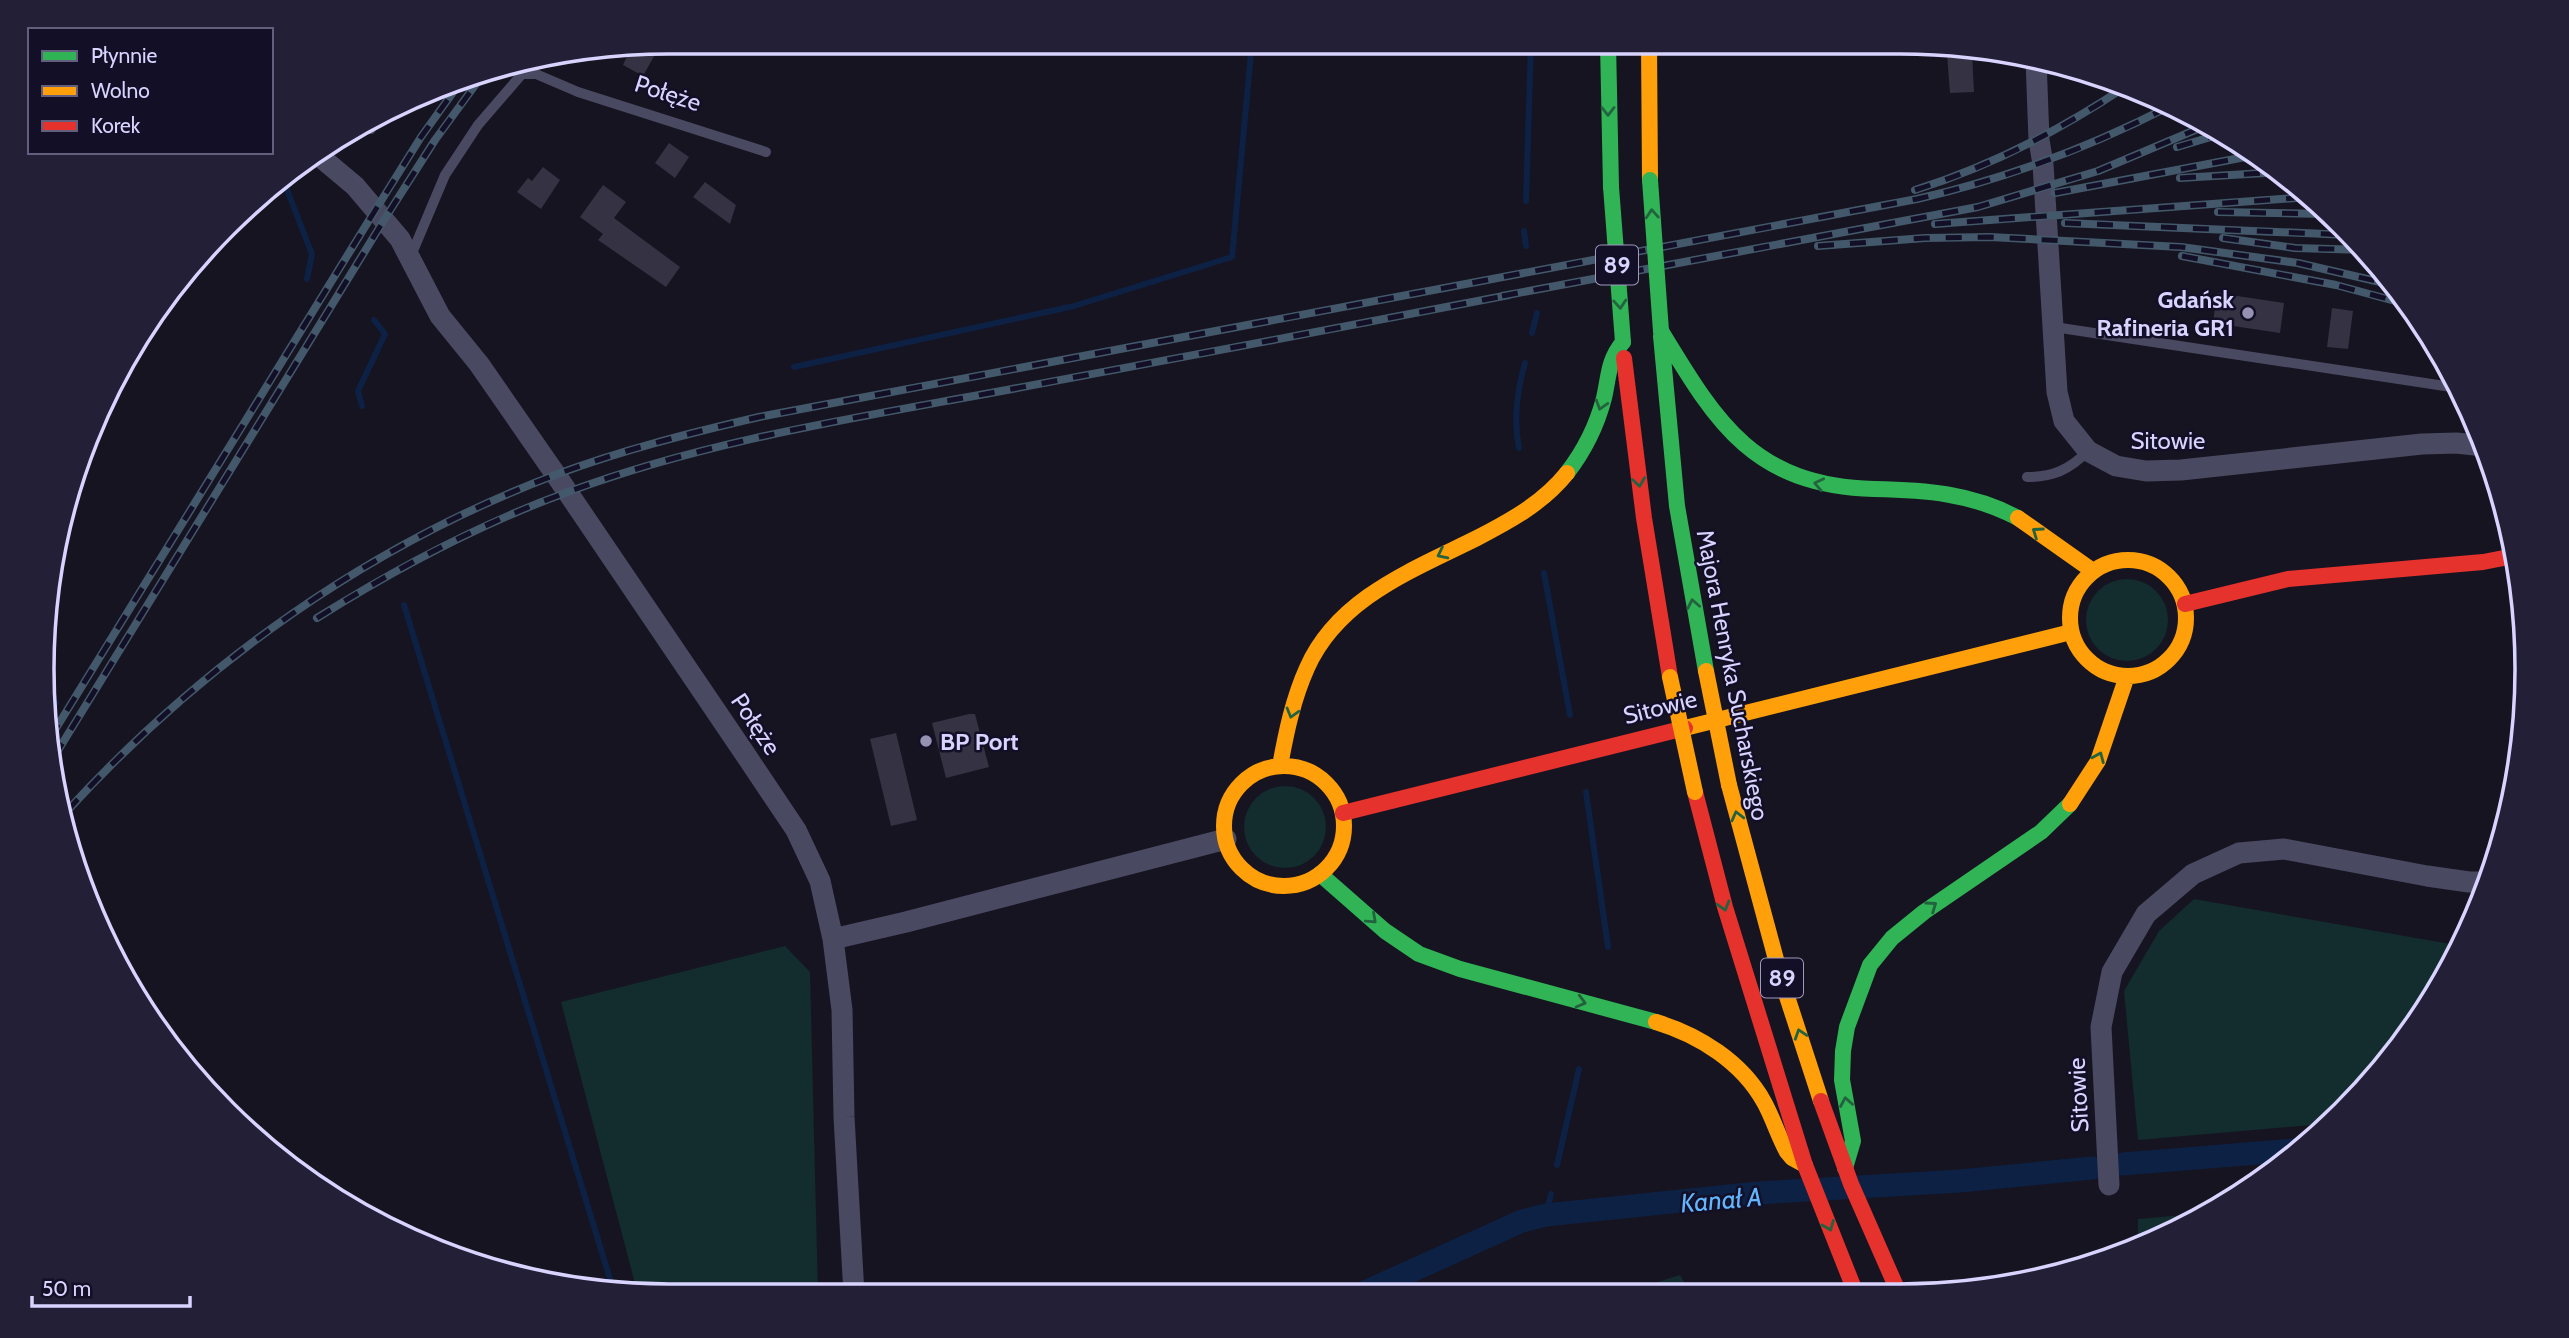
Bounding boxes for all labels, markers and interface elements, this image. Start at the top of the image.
legend [28,28,273,154]
text: Płynnie [91,43,158,68]
street label: Połęże [631,69,705,117]
text: Wolno [91,78,150,103]
one-way arrow [1600,106,1616,117]
text: Korek [91,113,141,138]
one-way arrow [1645,208,1660,219]
road number: 89 [1596,246,1638,284]
place label: Gdańsk Rafineria GR1 [2097,285,2234,342]
one-way arrow [1612,299,1627,310]
marker: Gdańsk Rafineria GR1 [2240,305,2256,321]
one-way arrow [1595,398,1609,411]
street label: Sitowie [2131,426,2205,455]
one-way arrow [1631,477,1646,488]
one-way arrow [1813,478,1825,493]
street label: Majora Henryka Sucharskiego [1691,527,1775,823]
one-way arrow [2032,527,2045,540]
one-way arrow [1437,546,1449,560]
one-way arrow [1686,598,1701,610]
street label: Sitowie [1620,684,1700,730]
street label: Połęże [725,688,787,760]
one-way arrow [1286,706,1301,718]
place label: BP Port [940,727,1019,756]
marker: BP Port [918,733,934,749]
one-way arrow [2091,752,2105,764]
one-way arrow [1731,810,1745,822]
one-way arrow [1716,899,1731,911]
one-way arrow [1924,902,1937,914]
one-way arrow [1363,911,1376,923]
road number: 89 [1761,959,1803,998]
one-way arrow [1574,994,1586,1008]
one-way arrow [1794,1028,1808,1041]
street label: Sitowie [2062,1057,2094,1133]
one-way arrow [1839,1096,1854,1108]
water label: Kanał A [1679,1181,1763,1219]
one-way arrow [1820,1219,1834,1231]
scale bar [32,1264,189,1308]
text: 50 m [42,1276,91,1301]

